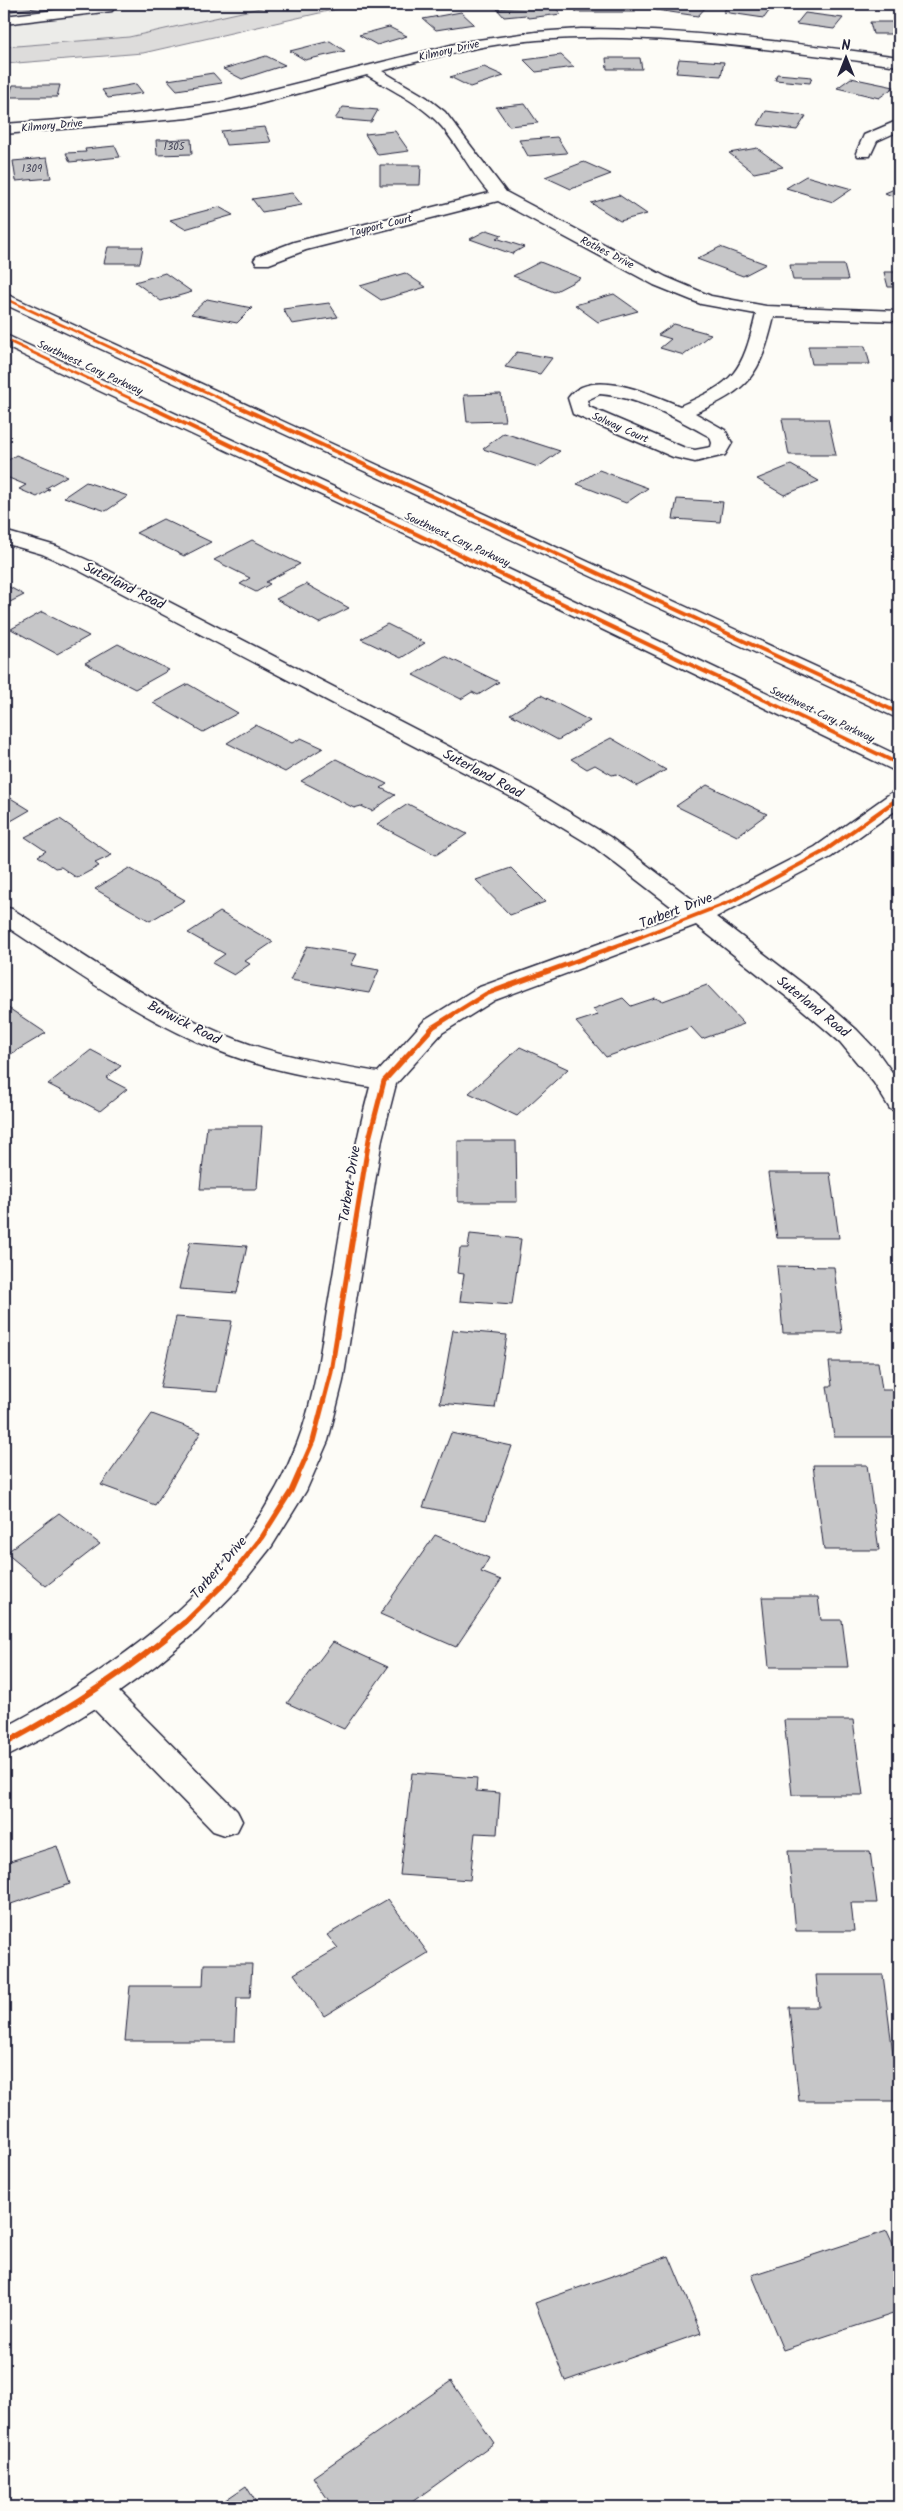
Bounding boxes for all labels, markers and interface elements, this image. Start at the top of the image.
north arrow [820,32,870,82]
street label: Kilmory Drive [417,35,481,67]
text: N [842,35,851,57]
street label: Kilmory Drive [20,114,84,138]
house number: 1305 [163,138,186,156]
house number: 1309 [22,160,43,178]
street label: Tayport Court [348,209,415,242]
street label: Rothes Drive [577,232,637,274]
street label: Southwest Cary Parkway [34,336,146,401]
street label: Solway Court [589,407,652,449]
street label: Southwest Cary Parkway [401,508,513,573]
street label: Suterland Road [80,556,169,616]
street label: Southwest Cary Parkway [767,682,878,749]
street label: Suterland Road [439,743,528,805]
street label: Tarbert Drive [636,887,717,935]
street label: Suterland Road [772,971,855,1044]
street label: Burwick Road [144,995,225,1051]
street label: Tarbert Drive [333,1143,367,1224]
street label: Tarbert Drive [185,1531,253,1604]

